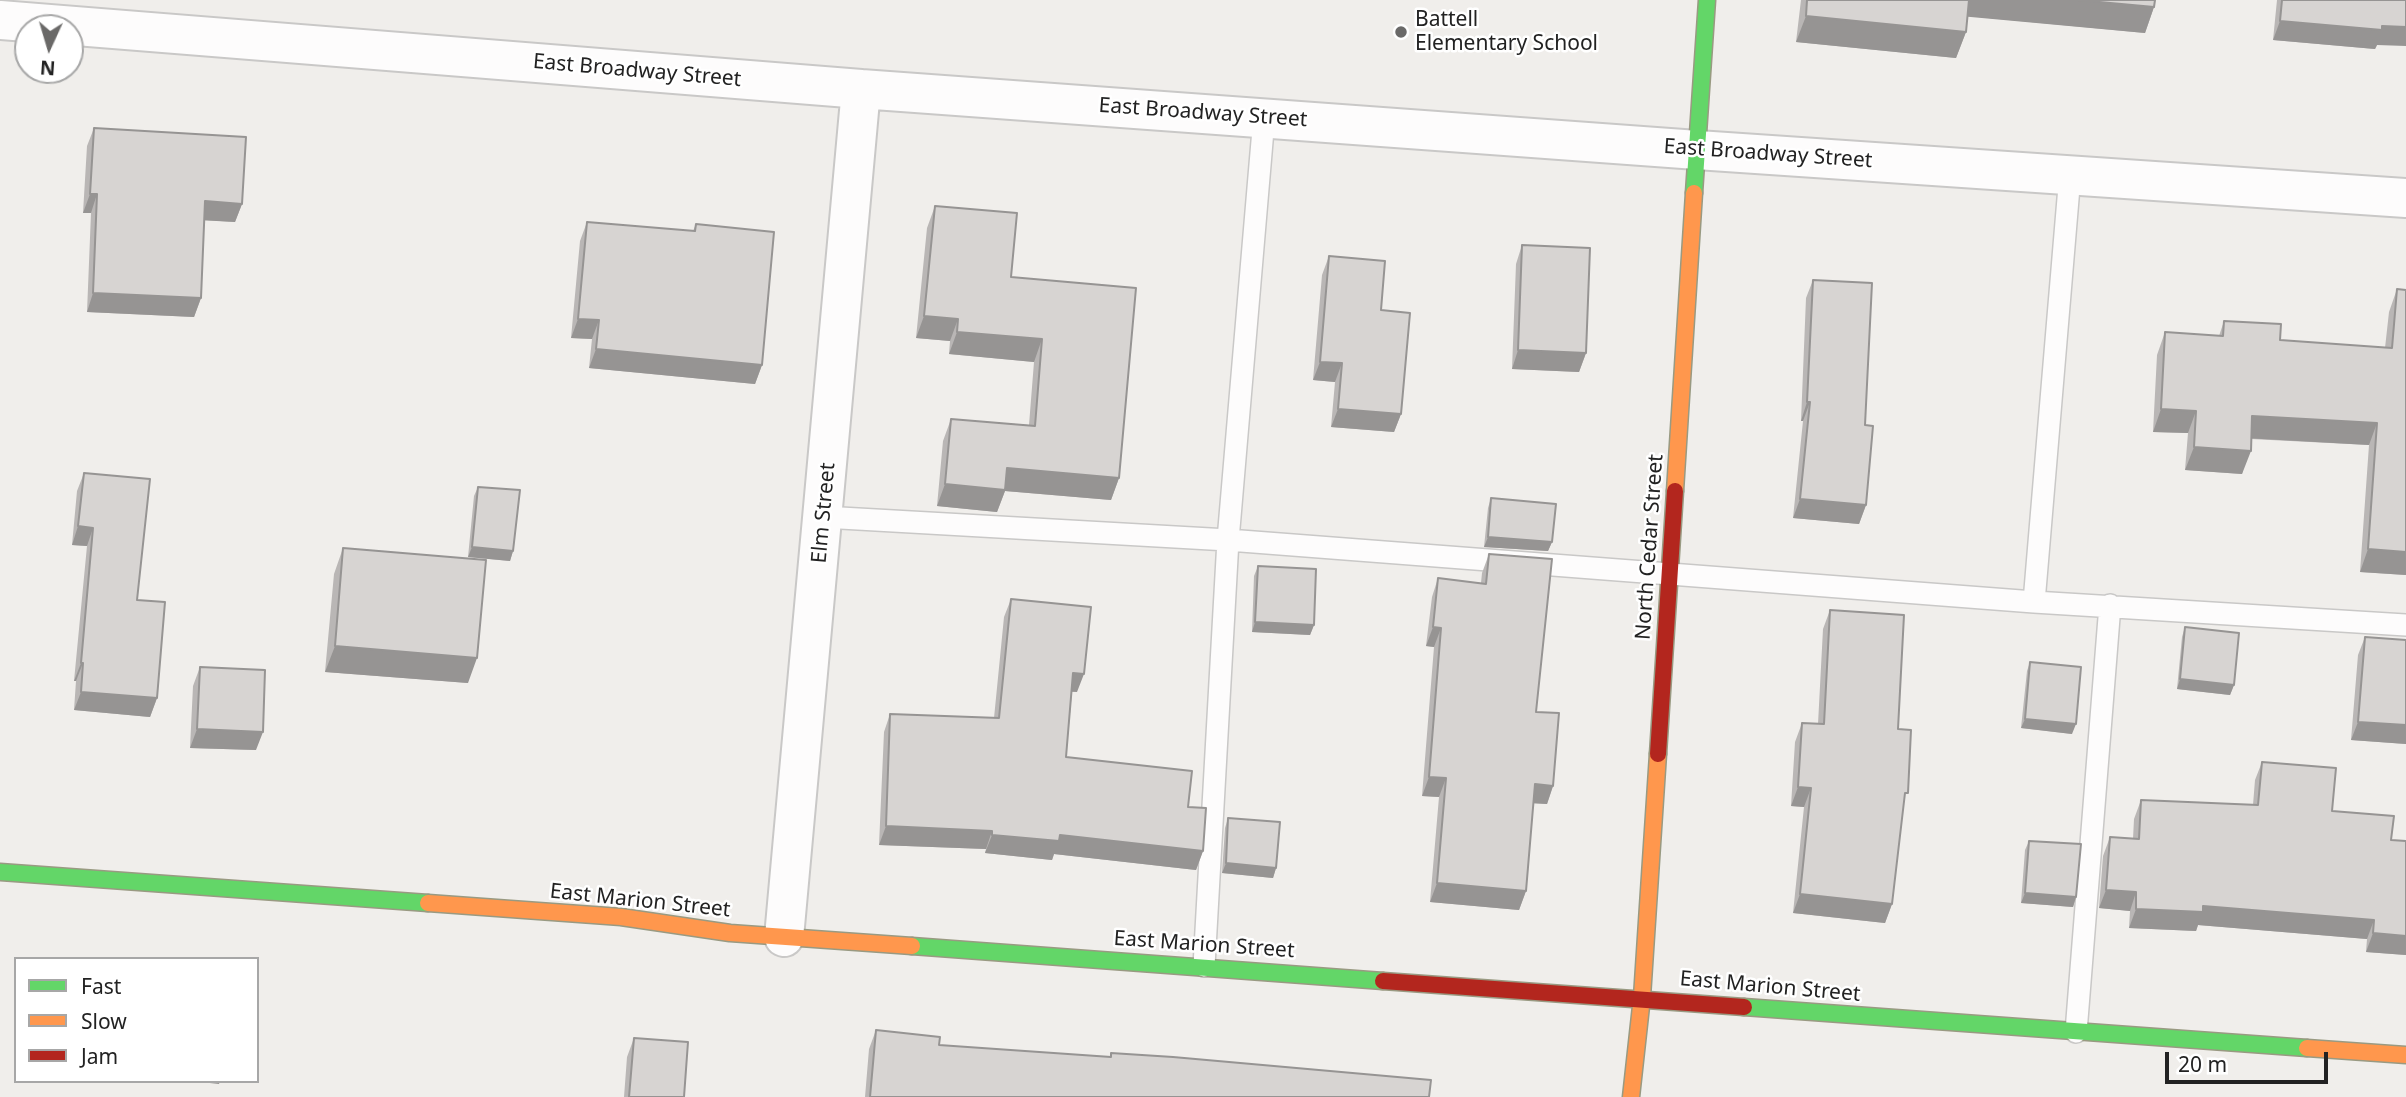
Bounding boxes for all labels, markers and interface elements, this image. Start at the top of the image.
place label: Battell Elementary School [1415,7,1598,57]
north arrow [14,14,84,84]
marker: Battell Elementary School [1393,24,1409,40]
street label: East Broadway Street [532,49,742,93]
text: N [39,54,56,81]
street label: East Broadway Street [1098,93,1308,133]
street label: East Broadway Street [1663,134,1873,174]
street label: North Cedar Street [1631,453,1669,641]
street label: Elm Street [807,462,841,564]
street label: East Marion Street [549,879,731,923]
street label: East Marion Street [1113,926,1295,964]
legend [14,957,259,1083]
street label: East Marion Street [1679,967,1861,1007]
text: Fast [81,972,121,1000]
text: Slow [81,1007,127,1035]
scale bar [2168,1038,2331,1082]
text: Jam [81,1042,118,1070]
text: 20 m [2178,1050,2227,1078]

